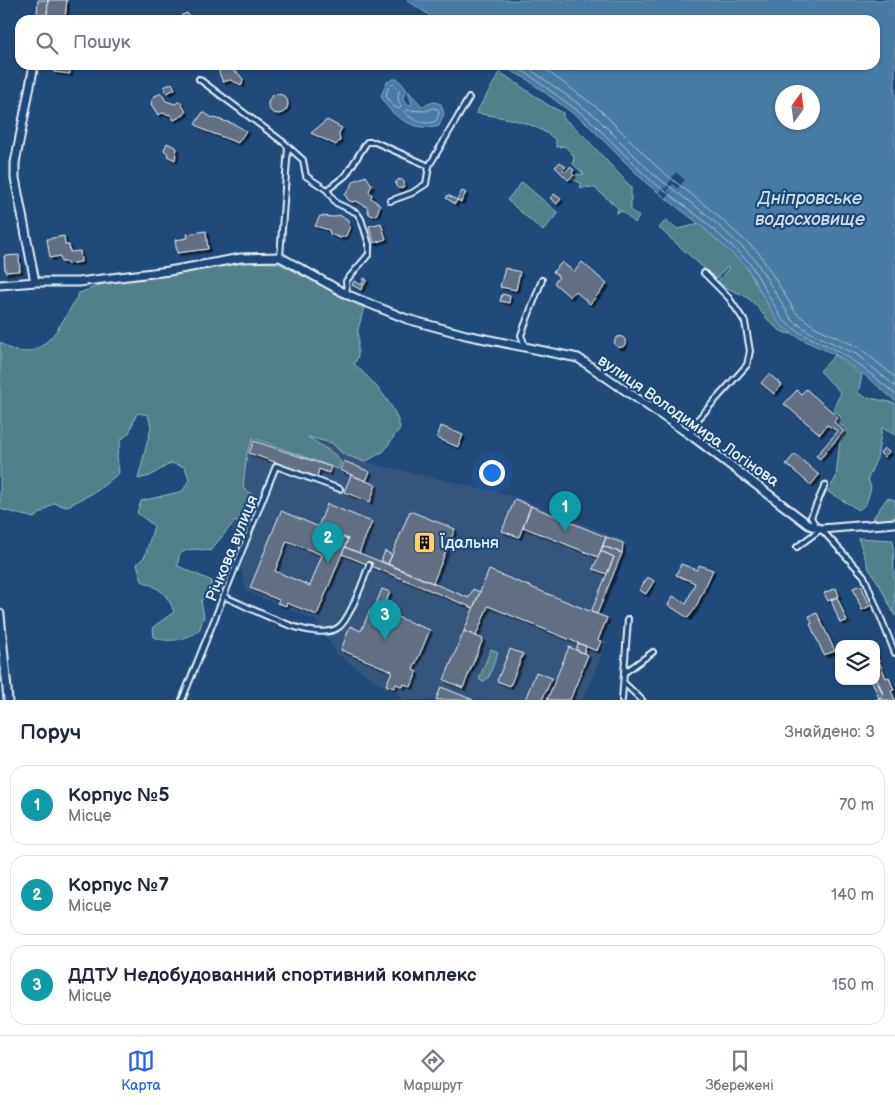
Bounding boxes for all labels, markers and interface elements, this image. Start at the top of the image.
search box [15,15,880,70]
icon: search [33,29,61,57]
text: Пошук [73,31,131,54]
north arrow [775,85,820,130]
water label: Дніпровське водосховище [755,188,865,230]
street label: вулиця Володимира Логінова [594,351,783,491]
your location [479,460,505,486]
pin: 1 [549,491,581,532]
street label: Річкова вулиця [202,492,262,605]
pin: 2 [312,522,344,563]
building icon: Їдальня [412,530,436,554]
place label: Їдальня [439,532,499,553]
pin: 3 [369,599,401,640]
map controls [835,640,880,685]
button: layers [835,640,880,685]
text: Поруч [20,720,81,745]
text: Знайдено: 3 [785,723,875,742]
text: Корпус №5 [68,784,169,807]
text: 1 [34,796,40,815]
text: 70 m [839,796,874,815]
text: Місце [68,807,112,826]
text: Корпус №7 [68,874,169,897]
text: 2 [32,886,42,905]
text: 140 m [831,886,874,905]
text: Місце [68,897,112,916]
text: ДДТУ Недобудованний спортивний комплекс [68,964,476,987]
text: 3 [32,976,42,995]
text: 150 m [832,976,874,995]
text: Місце [68,987,112,1006]
tab: Карта [121,1047,161,1094]
tab: Маршрут [403,1047,463,1094]
tab: Збережені [705,1047,774,1094]

